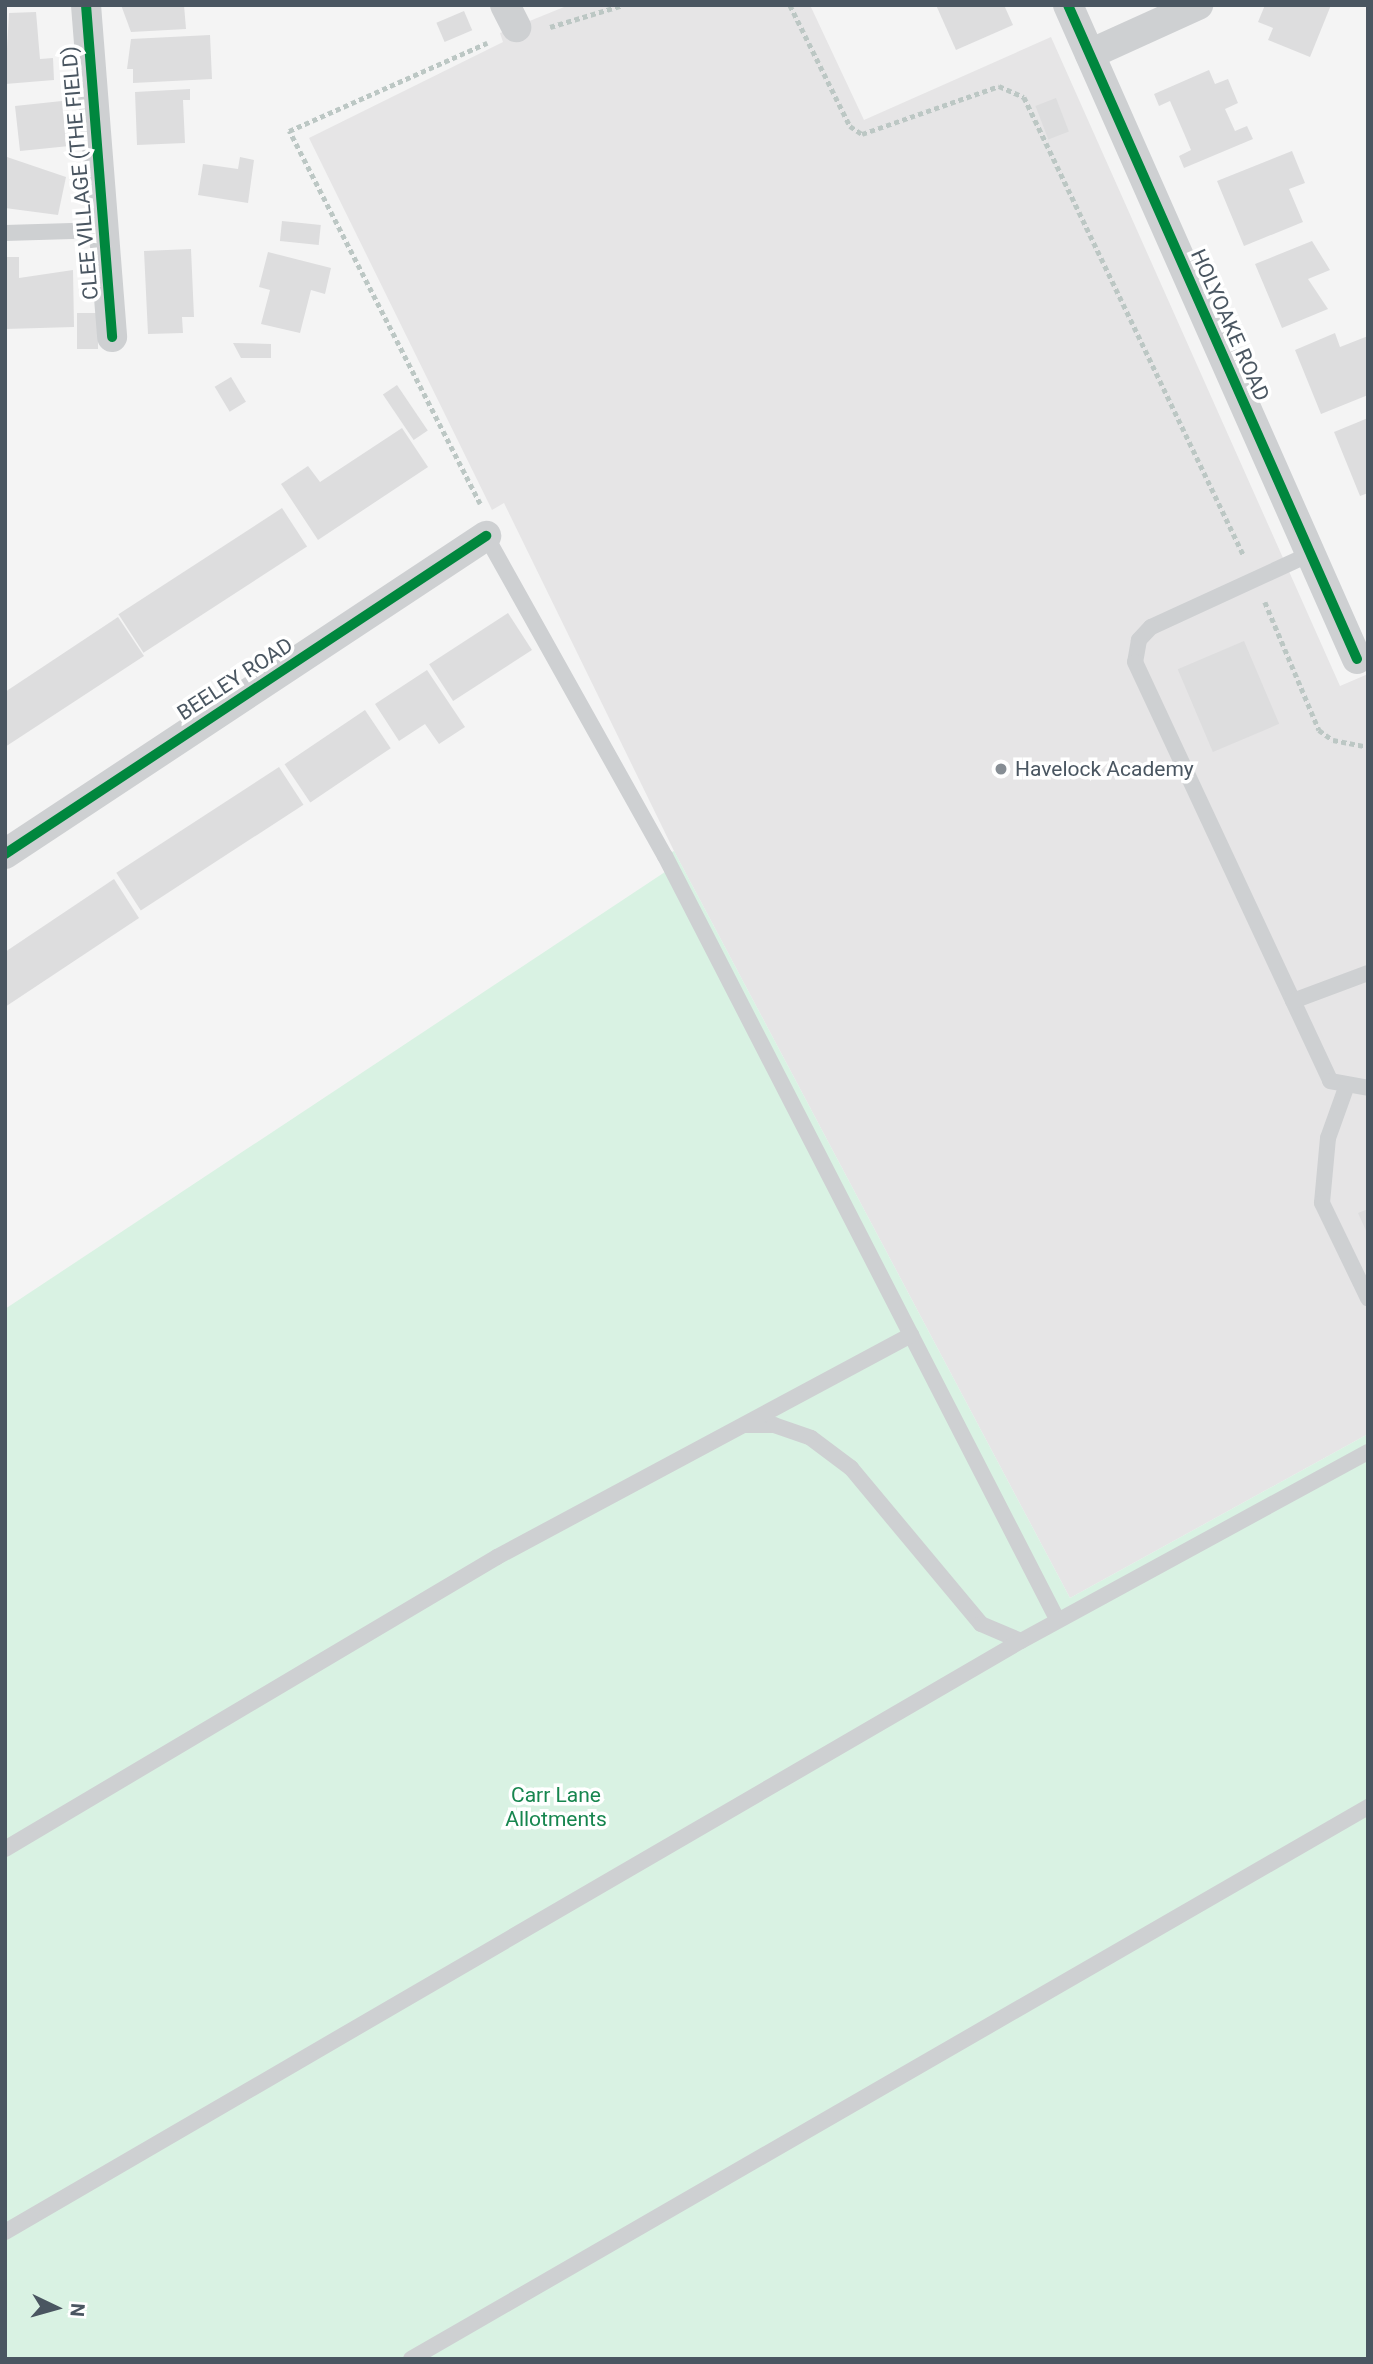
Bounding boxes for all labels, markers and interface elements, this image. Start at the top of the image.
street label: CLEE VILLAGE (THE FIELD) [56,45,104,301]
street label: HOLYOAKE ROAD [1185,245,1275,405]
street label: BEELEY ROAD [173,632,297,726]
place label: Havelock Academy [1015,756,1194,782]
marker: Havelock Academy [993,761,1009,777]
park label: Carr Lane Allotments [505,1782,607,1832]
north arrow [21,2273,91,2343]
text: N [65,2302,89,2318]

